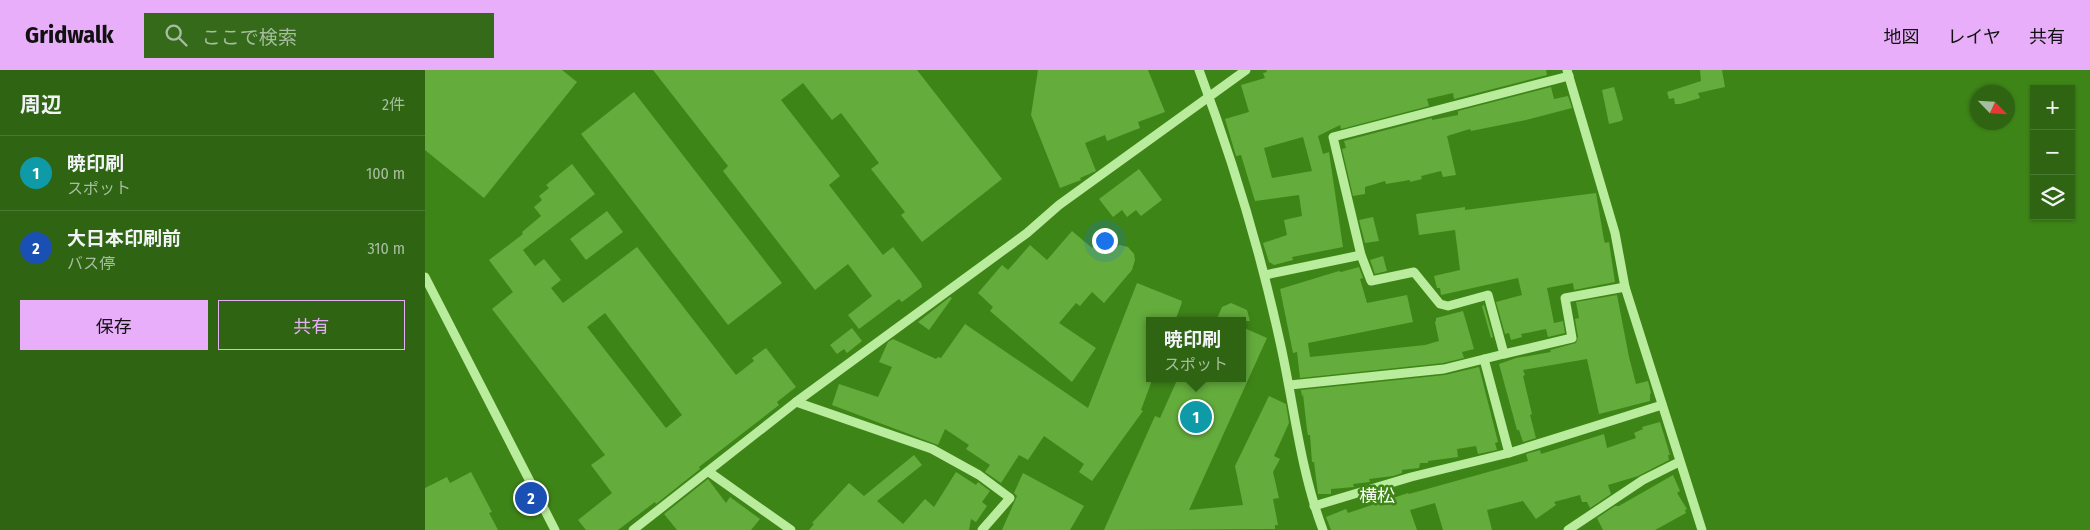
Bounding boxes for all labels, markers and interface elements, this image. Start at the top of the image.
search box [144,13,494,58]
text: Gridwalk [25,21,114,49]
icon: search [162,21,190,49]
text: ここで検索 [202,26,297,49]
text: 地図 [1884,26,1920,48]
text: レイヤ [1948,26,2001,48]
text: 共有 [2029,26,2065,48]
north arrow [1970,85,2015,130]
map controls [2030,85,2075,220]
button: + [2030,85,2075,130]
text: 周辺 [20,92,62,118]
text: 2件 [382,95,405,114]
button: − [2030,130,2075,175]
text: 暁印刷 [67,152,124,175]
text: 1 [33,164,39,183]
text: 100 m [366,164,405,183]
button: layers [2030,175,2075,220]
text: スポット [67,179,131,198]
text: 大日本印刷前 [67,227,181,250]
your location [1092,228,1118,254]
text: 2 [32,239,40,258]
text: 310 m [368,239,405,258]
text: バス停 [67,254,115,273]
button: 保存 [20,300,208,350]
button: 共有 [218,300,405,350]
popup [1146,317,1246,382]
text: 暁印刷 [1164,328,1221,351]
text: スポット [1164,355,1228,374]
pin: 1 [1180,398,1212,436]
pin: 2 [515,479,547,517]
district label: 横松 [1359,485,1395,507]

